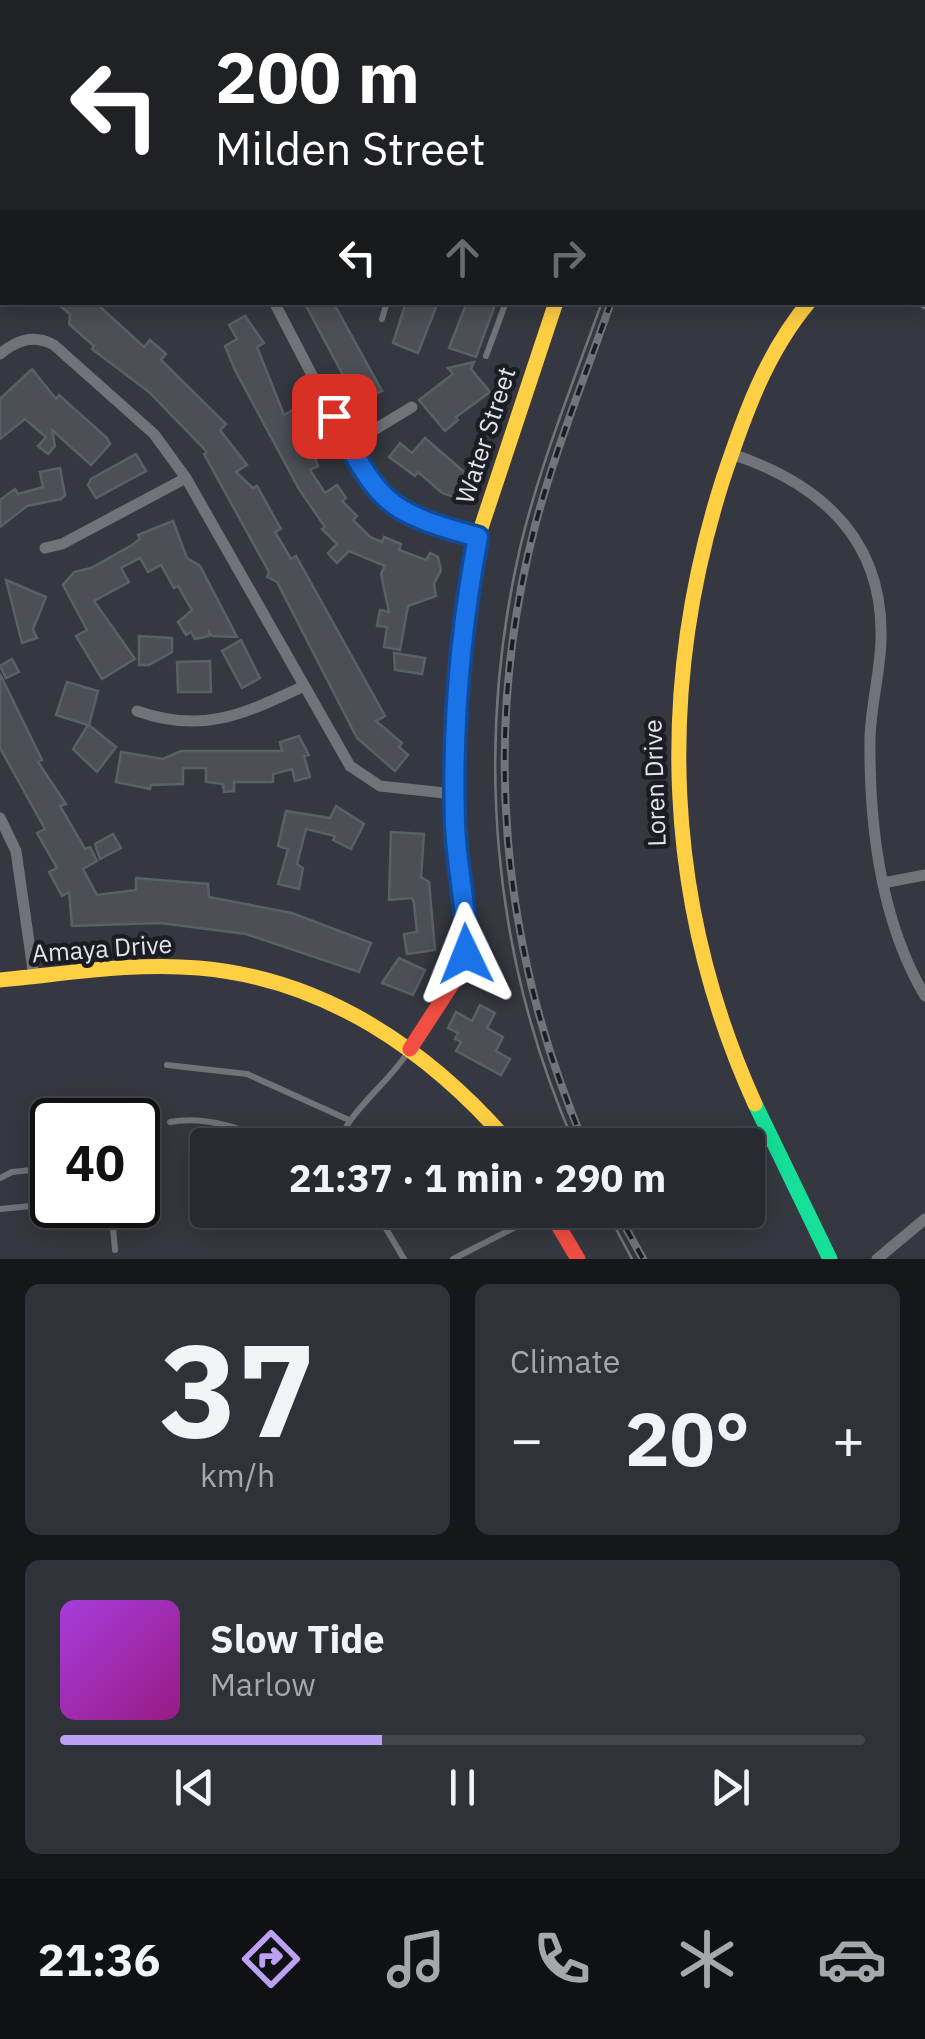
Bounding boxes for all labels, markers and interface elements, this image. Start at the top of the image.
text: 200 m [215,31,420,122]
icon: left [50,40,180,170]
text: Milden Street [215,119,485,177]
icon: left [330,230,385,285]
icon: ahead [435,230,490,285]
icon: right [540,230,595,285]
street label: Water Street [447,363,523,507]
pin [292,374,377,459]
icon: arrive [307,389,362,444]
street label: Loren Drive [635,719,673,847]
position arrow [414,902,518,1006]
street label: Amaya Drive [31,927,173,969]
speed limit sign: 40 [30,1098,160,1228]
text: 21:37 · 1 min · 290 m [289,1153,666,1202]
text: 37 [159,1304,316,1473]
text: Climate [510,1340,620,1382]
text: 20° [625,1389,750,1487]
text: − [510,1403,543,1474]
text: + [832,1403,865,1474]
text: km/h [200,1454,275,1496]
text: Slow Tide [210,1614,385,1663]
text: Marlow [210,1663,316,1705]
icon: previous [167,1760,222,1815]
icon: pause [435,1760,490,1815]
icon: next [703,1760,758,1815]
icon: directions [236,1924,306,1994]
icon: music [381,1924,451,1994]
icon: phone [527,1924,597,1994]
icon: climate [672,1924,742,1994]
icon: car [817,1924,887,1994]
text: 21:36 [38,1930,161,1988]

